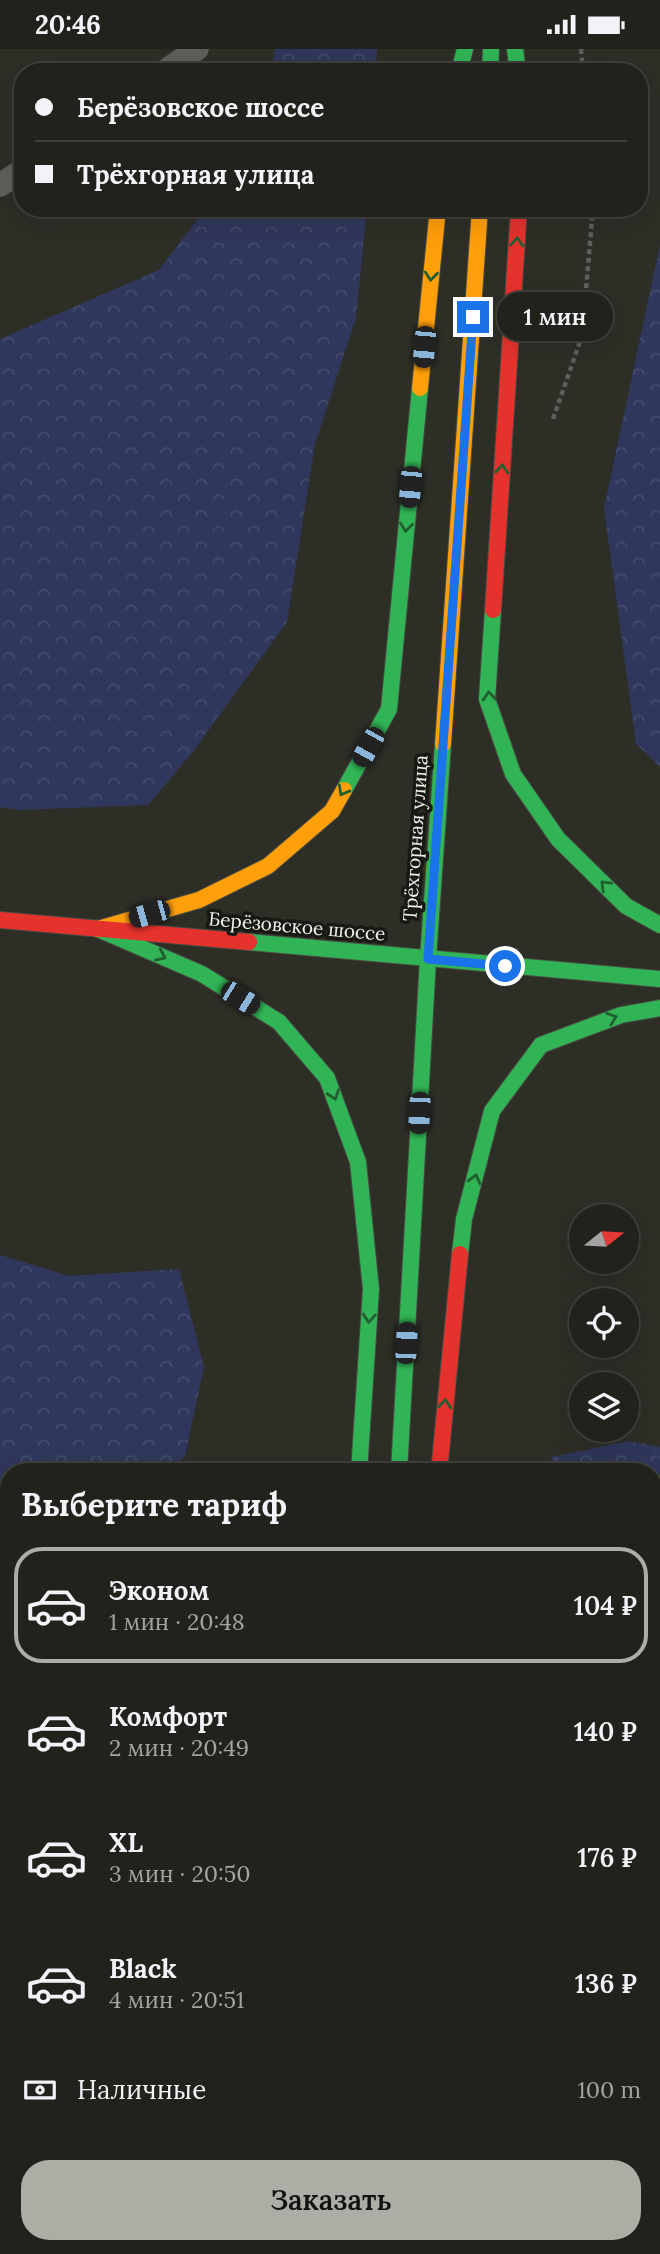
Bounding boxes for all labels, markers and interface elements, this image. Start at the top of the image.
text: 20:46 [35,8,101,41]
text: Берёзовское шоссе [77,91,324,124]
text: Трёхгорная улица [77,158,314,191]
one-way arrow [509,236,524,247]
one-way arrow [424,271,439,282]
callout: 1 мин [498,293,613,341]
route end [457,301,489,333]
text: 1 мин [524,302,586,331]
car [412,325,437,369]
one-way arrow [495,463,510,474]
car [398,465,423,509]
one-way arrow [399,521,414,533]
one-way arrow [482,690,497,701]
car [349,724,388,770]
street label: Трёхгорная улица [397,754,433,922]
one-way arrow [338,783,351,796]
one-way arrow [600,881,613,894]
car [126,898,173,930]
street label: Берёзовское шоссе [208,906,386,946]
one-way arrow [154,948,166,962]
route start [489,950,521,982]
car [217,978,264,1018]
one-way arrow [605,1012,617,1026]
one-way arrow [325,1089,339,1101]
car [408,1091,431,1135]
one-way arrow [467,1173,481,1185]
north arrow [569,1204,639,1274]
map controls [569,1204,639,1442]
button: locate [569,1288,639,1358]
one-way arrow [362,1313,377,1324]
car [395,1321,418,1365]
button: layers [569,1372,639,1442]
one-way arrow [437,1398,452,1409]
text: Выберите тариф [21,1484,287,1525]
icon: car [25,1574,88,1637]
text: Эконом [109,1574,209,1607]
text: 104 ₽ [574,1589,637,1622]
text: 1 мин · 20:48 [109,1607,245,1636]
icon: car [25,1700,88,1763]
text: Комфорт [109,1700,227,1733]
text: 140 ₽ [574,1715,637,1748]
text: 2 мин · 20:49 [109,1733,249,1762]
icon: car [25,1826,88,1889]
text: XL [109,1826,143,1859]
text: 176 ₽ [577,1841,637,1874]
text: 3 мин · 20:50 [109,1859,251,1888]
icon: car [25,1952,88,2015]
text: Black [109,1952,177,1985]
text: 136 ₽ [575,1967,637,2000]
text: 4 мин · 20:51 [109,1985,244,2014]
icon: cash [21,2071,59,2109]
text: Наличные [77,2073,206,2106]
text: 100 m [577,2075,641,2104]
button: Заказать [21,2160,641,2240]

